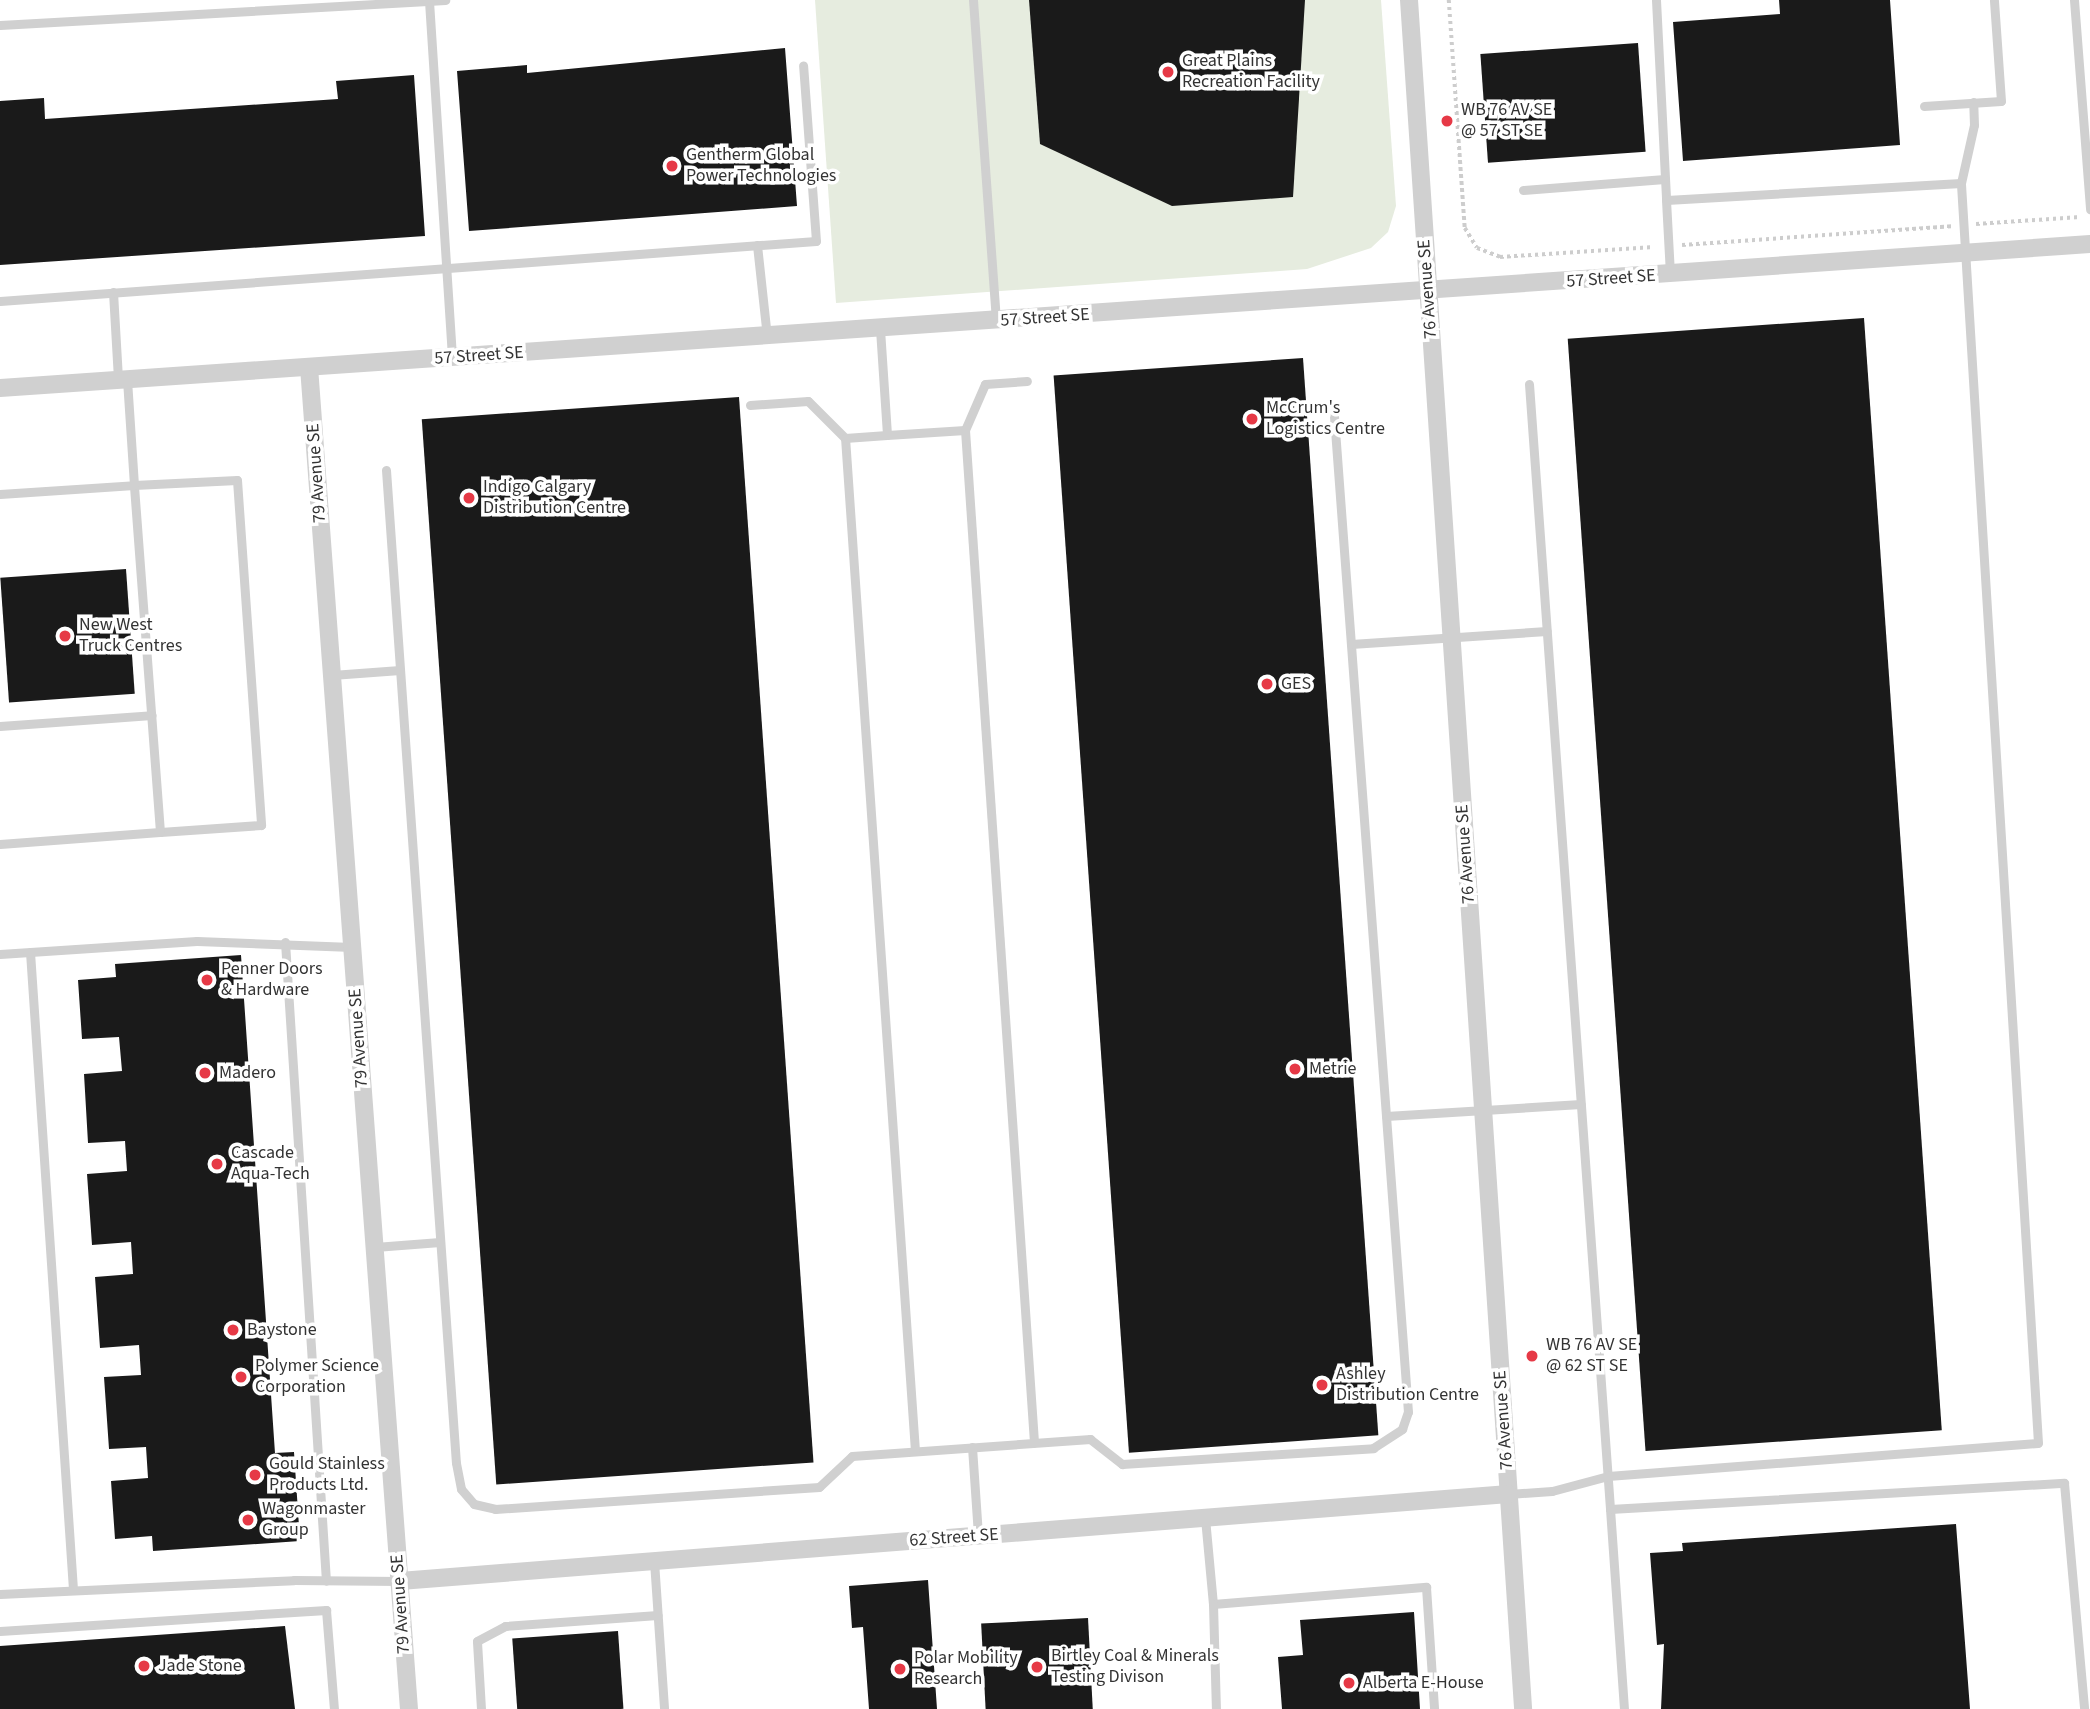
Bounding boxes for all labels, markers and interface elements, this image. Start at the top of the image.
place label: Great Plains Recreation Facility [1182,51,1320,94]
marker: Great Plains Recreation Facility [1160,64,1176,80]
place label: WB 76 AV SE @ 57 ST SE [1461,100,1552,142]
marker: WB 76 AV SE @ 57 ST SE [1439,113,1455,129]
place label: Gentherm Global Power Technologies [686,145,836,188]
marker: Gentherm Global Power Technologies [664,158,680,174]
street label: 76 Avenue SE [1414,239,1442,339]
street label: 57 Street SE [1566,265,1656,293]
street label: 57 Street SE [1000,304,1090,332]
street label: 57 Street SE [434,342,524,370]
place label: McCrum's Logistics Centre [1266,398,1385,440]
marker: McCrum's Logistics Centre [1244,411,1260,427]
street label: 79 Avenue SE [303,423,331,523]
place label: Indigo Calgary Distribution Centre [483,477,626,520]
marker: Indigo Calgary Distribution Centre [461,490,477,506]
place label: New West Truck Centres [79,615,182,658]
marker: New West Truck Centres [57,628,73,644]
place label: GES [1281,673,1311,695]
marker: GES [1259,676,1275,692]
street label: 76 Avenue SE [1452,804,1480,904]
place label: Penner Doors & Hardware [221,959,322,1002]
marker: Penner Doors & Hardware [199,972,215,988]
street label: 79 Avenue SE [345,988,373,1088]
place label: Metrie [1309,1058,1357,1080]
marker: Metrie [1287,1061,1303,1077]
place label: Madero [219,1062,276,1084]
marker: Madero [197,1065,213,1081]
place label: Cascade Aqua-Tech [231,1143,310,1186]
marker: Cascade Aqua-Tech [209,1156,225,1172]
place label: Baystone [247,1319,317,1341]
marker: Baystone [225,1322,241,1338]
place label: WB 76 AV SE @ 62 ST SE [1546,1335,1637,1378]
marker: WB 76 AV SE @ 62 ST SE [1524,1348,1540,1364]
place label: Polymer Science Corporation [255,1356,379,1398]
place label: Ashley Distribution Centre [1336,1364,1479,1406]
marker: Polymer Science Corporation [233,1369,249,1385]
street label: 76 Avenue SE [1490,1370,1518,1470]
marker: Ashley Distribution Centre [1314,1377,1330,1393]
place label: Gould Stainless Products Ltd. [269,1454,385,1496]
marker: Gould Stainless Products Ltd. [247,1467,263,1483]
place label: Wagonmaster Group [262,1499,366,1542]
marker: Wagonmaster Group [240,1512,256,1528]
street label: 62 Street SE [909,1524,999,1552]
street label: 79 Avenue SE [387,1554,415,1654]
place label: Birtley Coal & Minerals Testing Divison [1051,1646,1219,1688]
place label: Polar Mobility Research [914,1648,1018,1690]
place label: Jade Stone [158,1655,242,1677]
marker: Jade Stone [136,1658,152,1674]
marker: Birtley Coal & Minerals Testing Divison [1029,1659,1045,1675]
marker: Polar Mobility Research [892,1661,908,1677]
place label: Alberta E-House [1363,1672,1484,1694]
marker: Alberta E-House [1341,1675,1357,1691]

